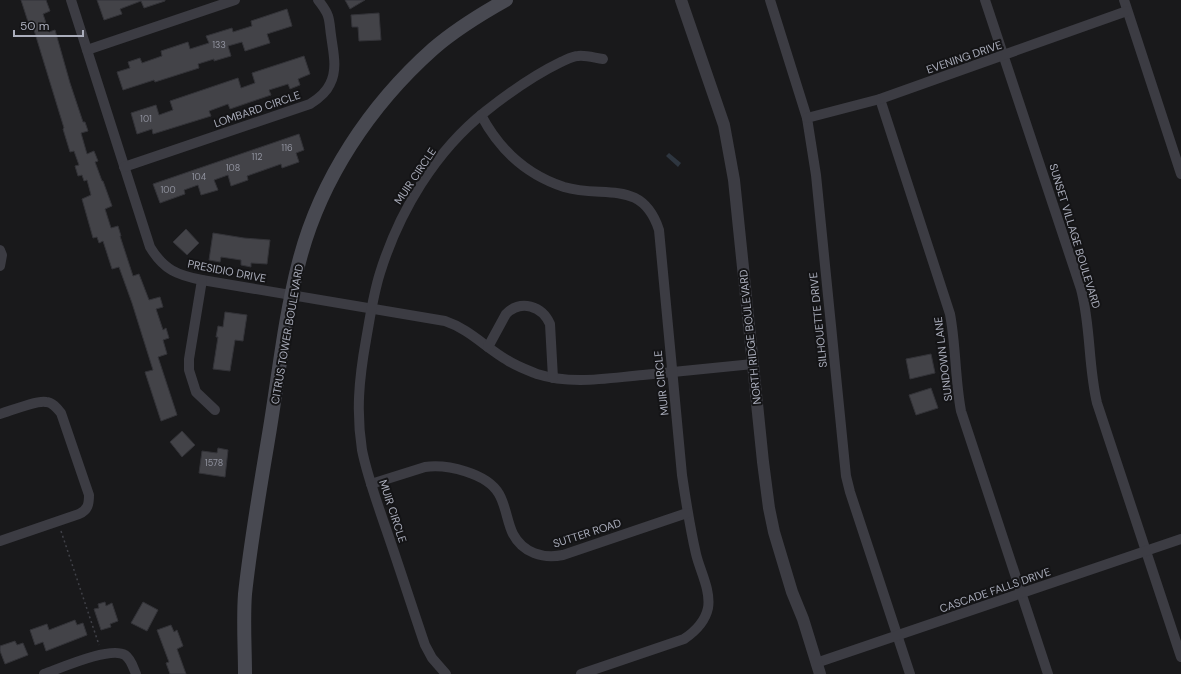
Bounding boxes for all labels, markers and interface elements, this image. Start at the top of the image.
scale bar [14,12,83,38]
text: 50 m [20,18,49,34]
street label: EVENING DRIVE [924,38,1004,76]
house number: 133 [212,39,226,51]
street label: LOMBARD CIRCLE [212,88,302,130]
house number: 101 [140,113,152,125]
house number: 116 [281,142,293,154]
street label: MUIR CIRCLE [391,145,439,207]
house number: 112 [252,151,262,163]
house number: 108 [226,162,240,174]
street label: SUNSET VILLAGE BOULEVARD [1046,162,1104,311]
house number: 104 [192,171,207,183]
house number: 100 [160,184,176,196]
street label: PRESIDIO DRIVE [186,257,268,285]
street label: CITRUS TOWER BOULEVARD [268,262,306,405]
street label: NORTH RIDGE BOULEVARD [736,268,764,405]
street label: SILHOUETTE DRIVE [806,272,830,368]
street label: SUNDOWN LANE [931,316,955,402]
street label: MUIR CIRCLE [651,350,671,416]
house number: 1578 [205,457,223,469]
street label: MUIR CIRCLE [376,478,410,544]
street label: SUTTER ROAD [551,515,623,551]
street label: CASCADE FALLS DRIVE [938,564,1052,616]

